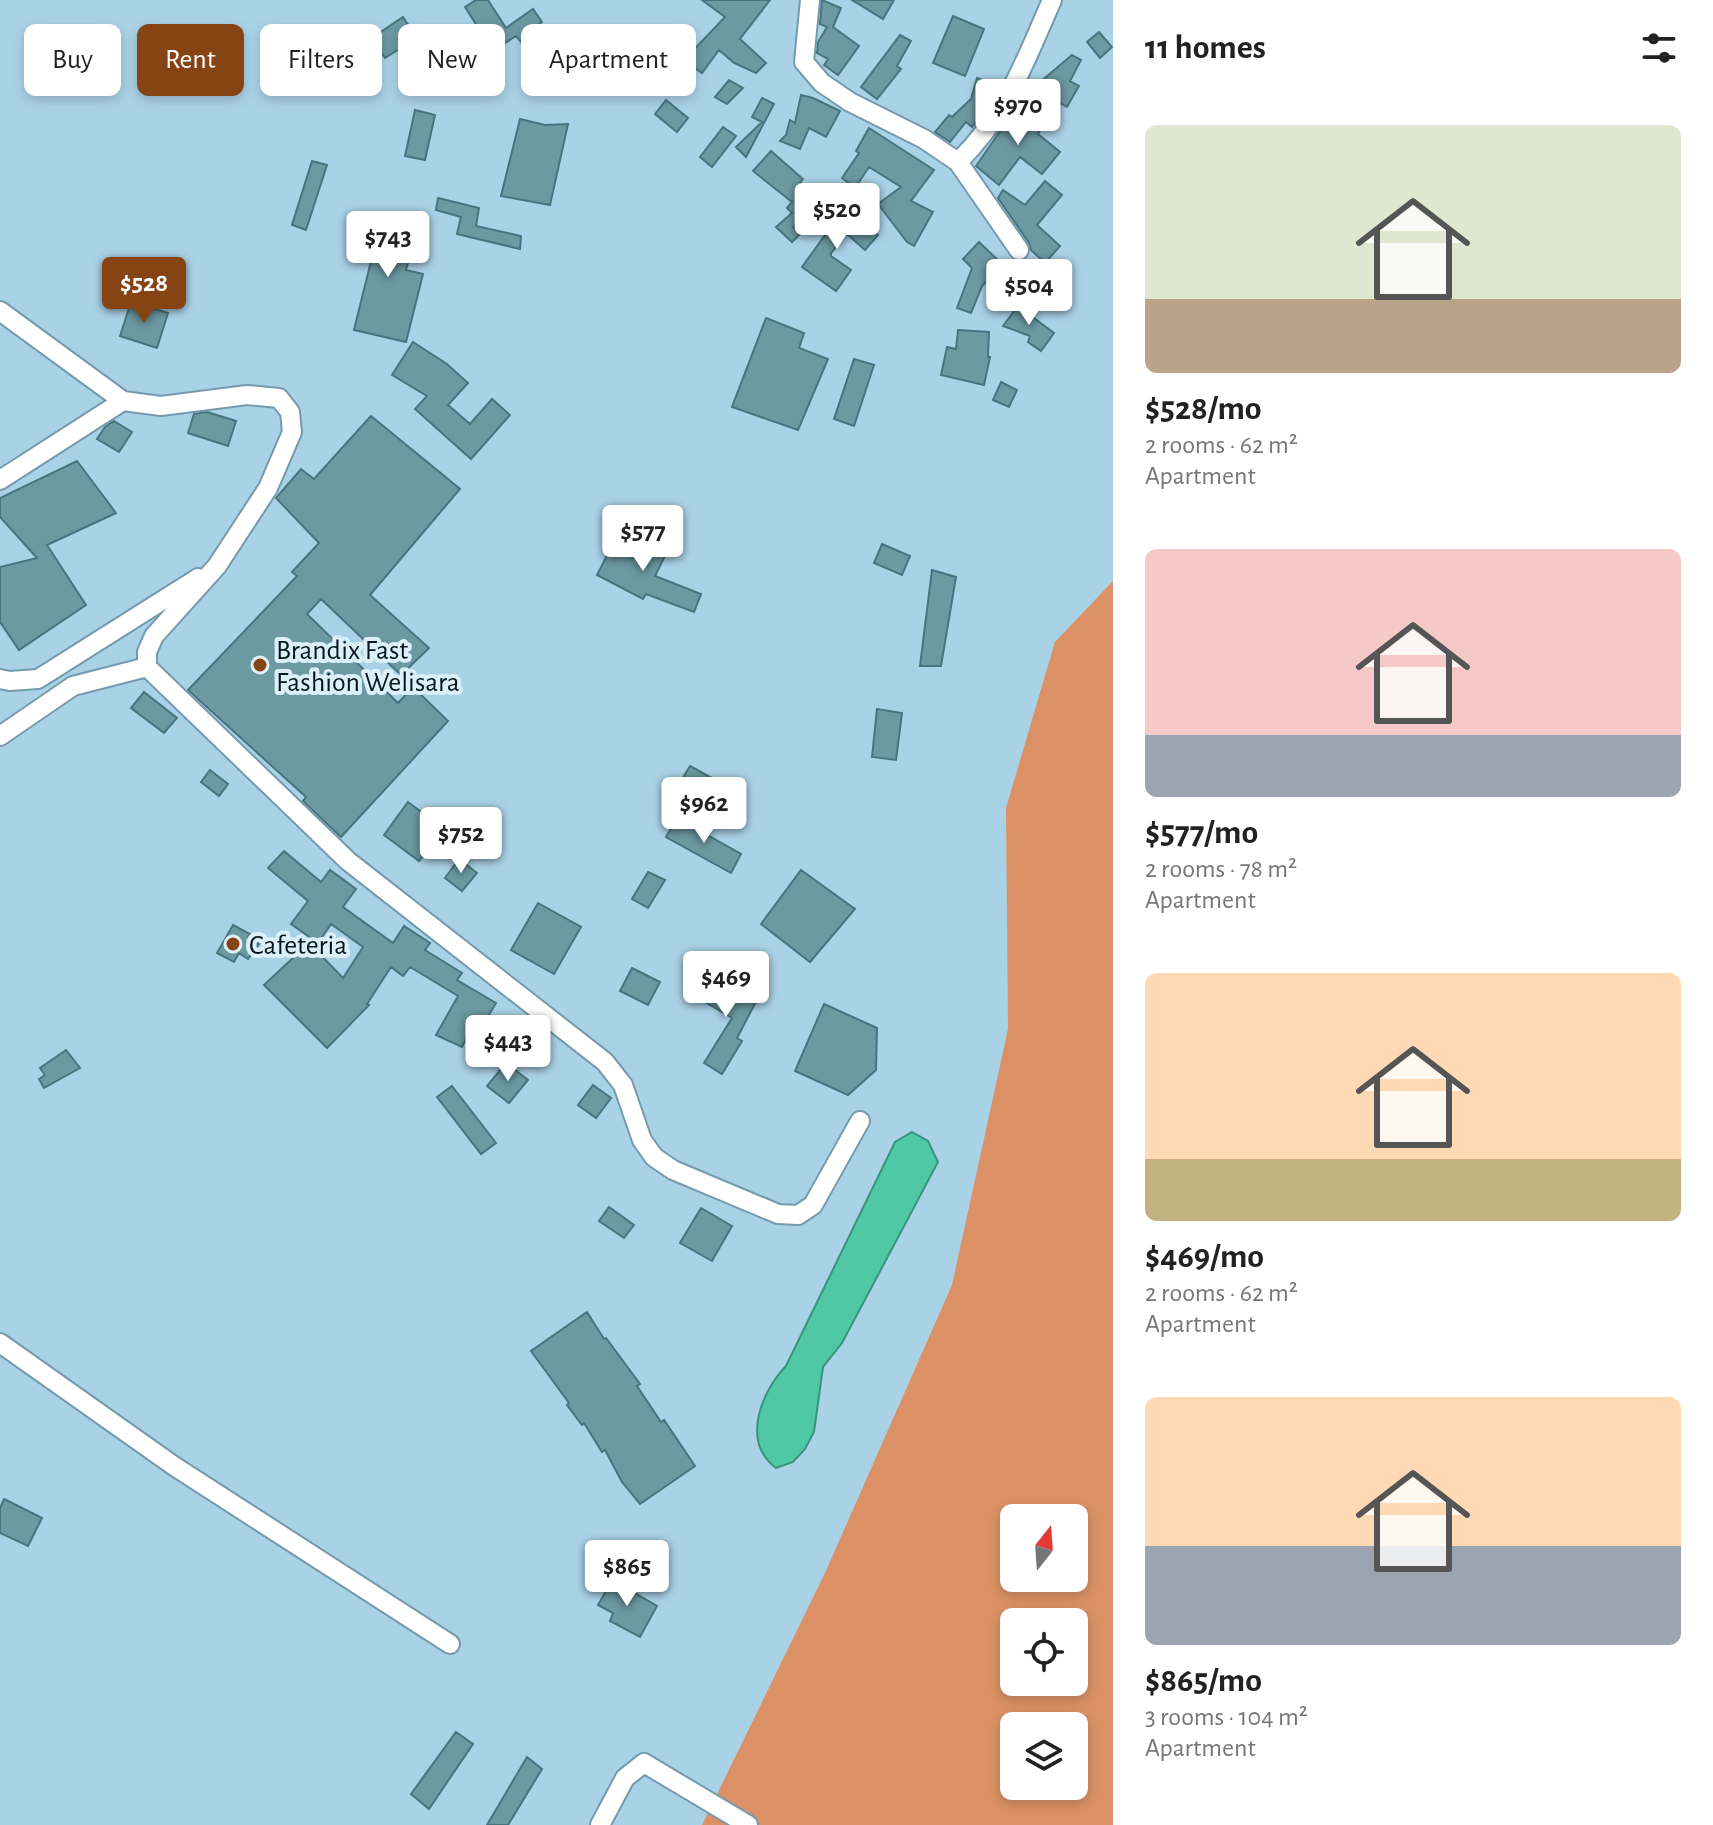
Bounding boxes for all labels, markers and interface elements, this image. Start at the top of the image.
chip: Buy [24,24,121,96]
chip: Rent [137,24,244,96]
chip: Filters [260,24,382,96]
chip: New [398,24,505,96]
chip: Apartment [521,24,696,96]
icon: filters [1637,26,1681,70]
text: 11 homes [1145,31,1266,65]
pin: $970 [971,79,1065,147]
text: $970 [993,92,1043,118]
icon: home [1341,177,1485,321]
pin: $520 [790,183,884,251]
text: $520 [813,196,861,222]
pin: $743 [341,211,435,279]
text: $743 [364,224,412,250]
pin: $528 [97,257,191,325]
pin: $504 [982,259,1076,327]
text: $528 [120,270,168,296]
text: $504 [1004,272,1054,298]
text: $528/mo [1145,392,1262,426]
text: 2 rooms · 62 m² [1145,432,1298,458]
text: Apartment [1145,463,1256,489]
pin: $577 [596,505,690,573]
text: $577 [620,518,666,544]
icon: home [1341,601,1485,745]
place label: Brandix Fast Fashion Welisara [276,637,460,697]
marker: Brandix Fast Fashion Welisara [251,656,269,674]
pin: $962 [657,777,751,845]
text: $962 [679,790,729,816]
pin: $752 [414,807,508,875]
text: $577/mo [1145,816,1258,850]
text: $752 [438,820,484,846]
text: 2 rooms · 78 m² [1145,856,1297,882]
text: Apartment [1145,887,1256,913]
place label: Cafeteria [249,932,347,960]
marker: Cafeteria [224,935,242,953]
pin: $469 [679,951,773,1019]
text: $469 [701,964,751,990]
pin: $443 [461,1015,555,1083]
icon: home [1341,1025,1485,1169]
text: $443 [483,1028,533,1054]
text: $469/mo [1145,1240,1264,1274]
text: 2 rooms · 62 m² [1145,1280,1298,1306]
text: Apartment [1145,1311,1256,1337]
icon: home [1341,1449,1485,1593]
north arrow [1000,1504,1088,1592]
map controls [1000,1504,1088,1800]
pin: $865 [580,1540,674,1608]
text: $865 [603,1553,651,1579]
button: locate [1000,1608,1088,1696]
text: $865/mo [1145,1664,1262,1698]
text: 3 rooms · 104 m² [1145,1704,1308,1730]
button: layers [1000,1712,1088,1800]
text: Apartment [1145,1735,1256,1761]

